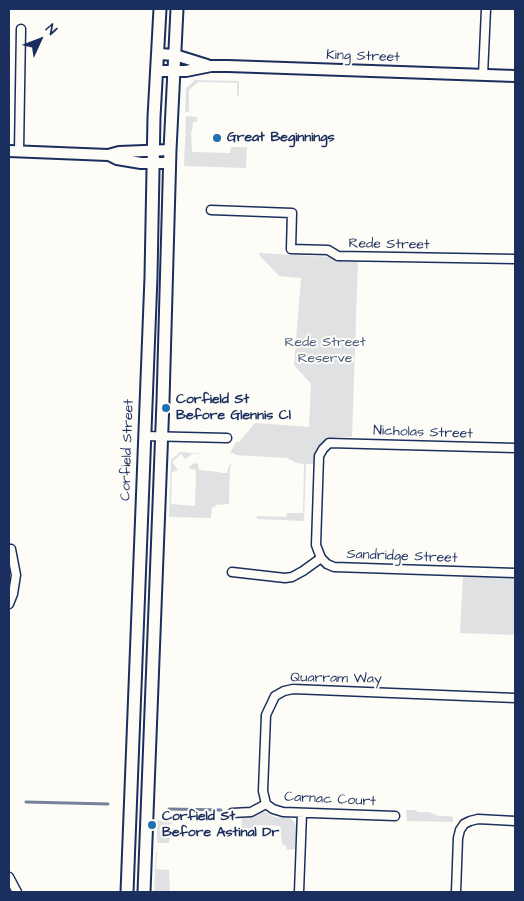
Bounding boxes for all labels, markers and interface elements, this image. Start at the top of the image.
north arrow [15,15,65,65]
text: N [41,20,61,40]
street label: King Street [326,47,400,67]
place label: Great Beginnings [227,130,335,146]
marker: Great Beginnings [211,132,223,144]
street label: Rede Street [348,236,430,254]
park label: Rede Street Reserve [284,335,366,368]
place label: Corfield St Before Glennis Cl [176,392,291,424]
street label: Corfield Street [118,399,138,501]
marker: Corfield St Before Glennis Cl [160,402,172,414]
street label: Nicholas Street [373,423,473,443]
street label: Sandridge Street [346,547,458,567]
street label: Quarram Way [290,670,382,688]
street label: Carnac Court [284,789,376,811]
place label: Corfield St Before Astinal Dr [162,809,279,842]
marker: Corfield St Before Astinal Dr [146,819,158,831]

